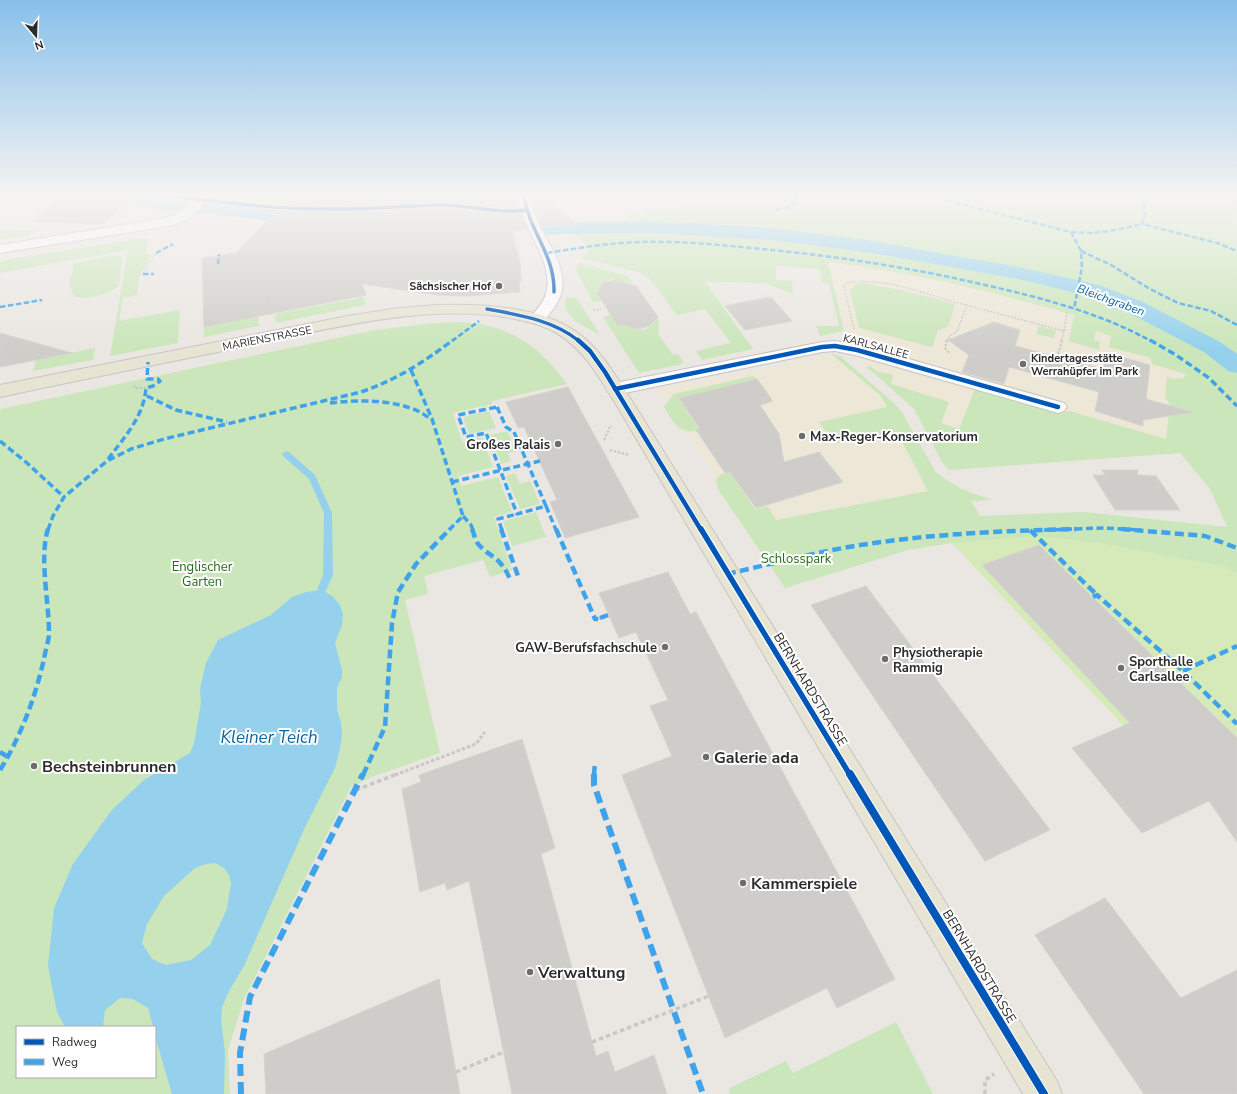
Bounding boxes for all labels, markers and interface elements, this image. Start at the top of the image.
north arrow [16,16,56,56]
text: N [33,37,45,53]
place label: Sächsischer Hof [409,279,492,294]
water label: Bleichgraben [1075,280,1147,320]
marker: Sächsischer Hof [494,281,504,291]
street label: MARIENSTRASSE [221,322,313,354]
street label: KARLSALLEE [841,331,910,362]
place label: Kindertagesstätte Werrahüpfer im Park [1031,351,1139,379]
marker: Kindertagesstätte Werrahüpfer im Park [1018,359,1028,369]
place label: Max-Reger-Konservatorium [810,428,978,446]
marker: Max-Reger-Konservatorium [797,431,807,441]
place label: Großes Palais [466,436,550,454]
marker: Großes Palais [553,439,563,449]
park label: Schlosspark [761,550,832,568]
park label: Englischer Garten [172,558,233,591]
street label: BERNHARDSTRASSE [769,629,851,750]
place label: GAW-Berufsfachschule [515,639,657,657]
marker: GAW-Berufsfachschule [660,642,670,652]
place label: Physiotherapie Rammig [893,644,983,677]
place label: Sporthalle Carlsallee [1129,653,1193,686]
marker: Physiotherapie Rammig [880,654,890,664]
marker: Sporthalle Carlsallee [1116,663,1126,673]
water label: Kleiner Teich [220,726,318,749]
place label: Galerie ada [714,747,799,769]
marker: Galerie ada [701,752,711,762]
place label: Bechsteinbrunnen [42,756,176,778]
marker: Bechsteinbrunnen [29,761,39,771]
place label: Kammerspiele [751,873,857,895]
marker: Kammerspiele [738,878,748,888]
street label: BERNHARDSTRASSE [938,906,1020,1027]
place label: Verwaltung [537,962,625,984]
marker: Verwaltung [525,967,535,977]
legend [16,1026,156,1078]
text: Radweg [52,1034,97,1050]
text: Weg [52,1054,78,1070]

